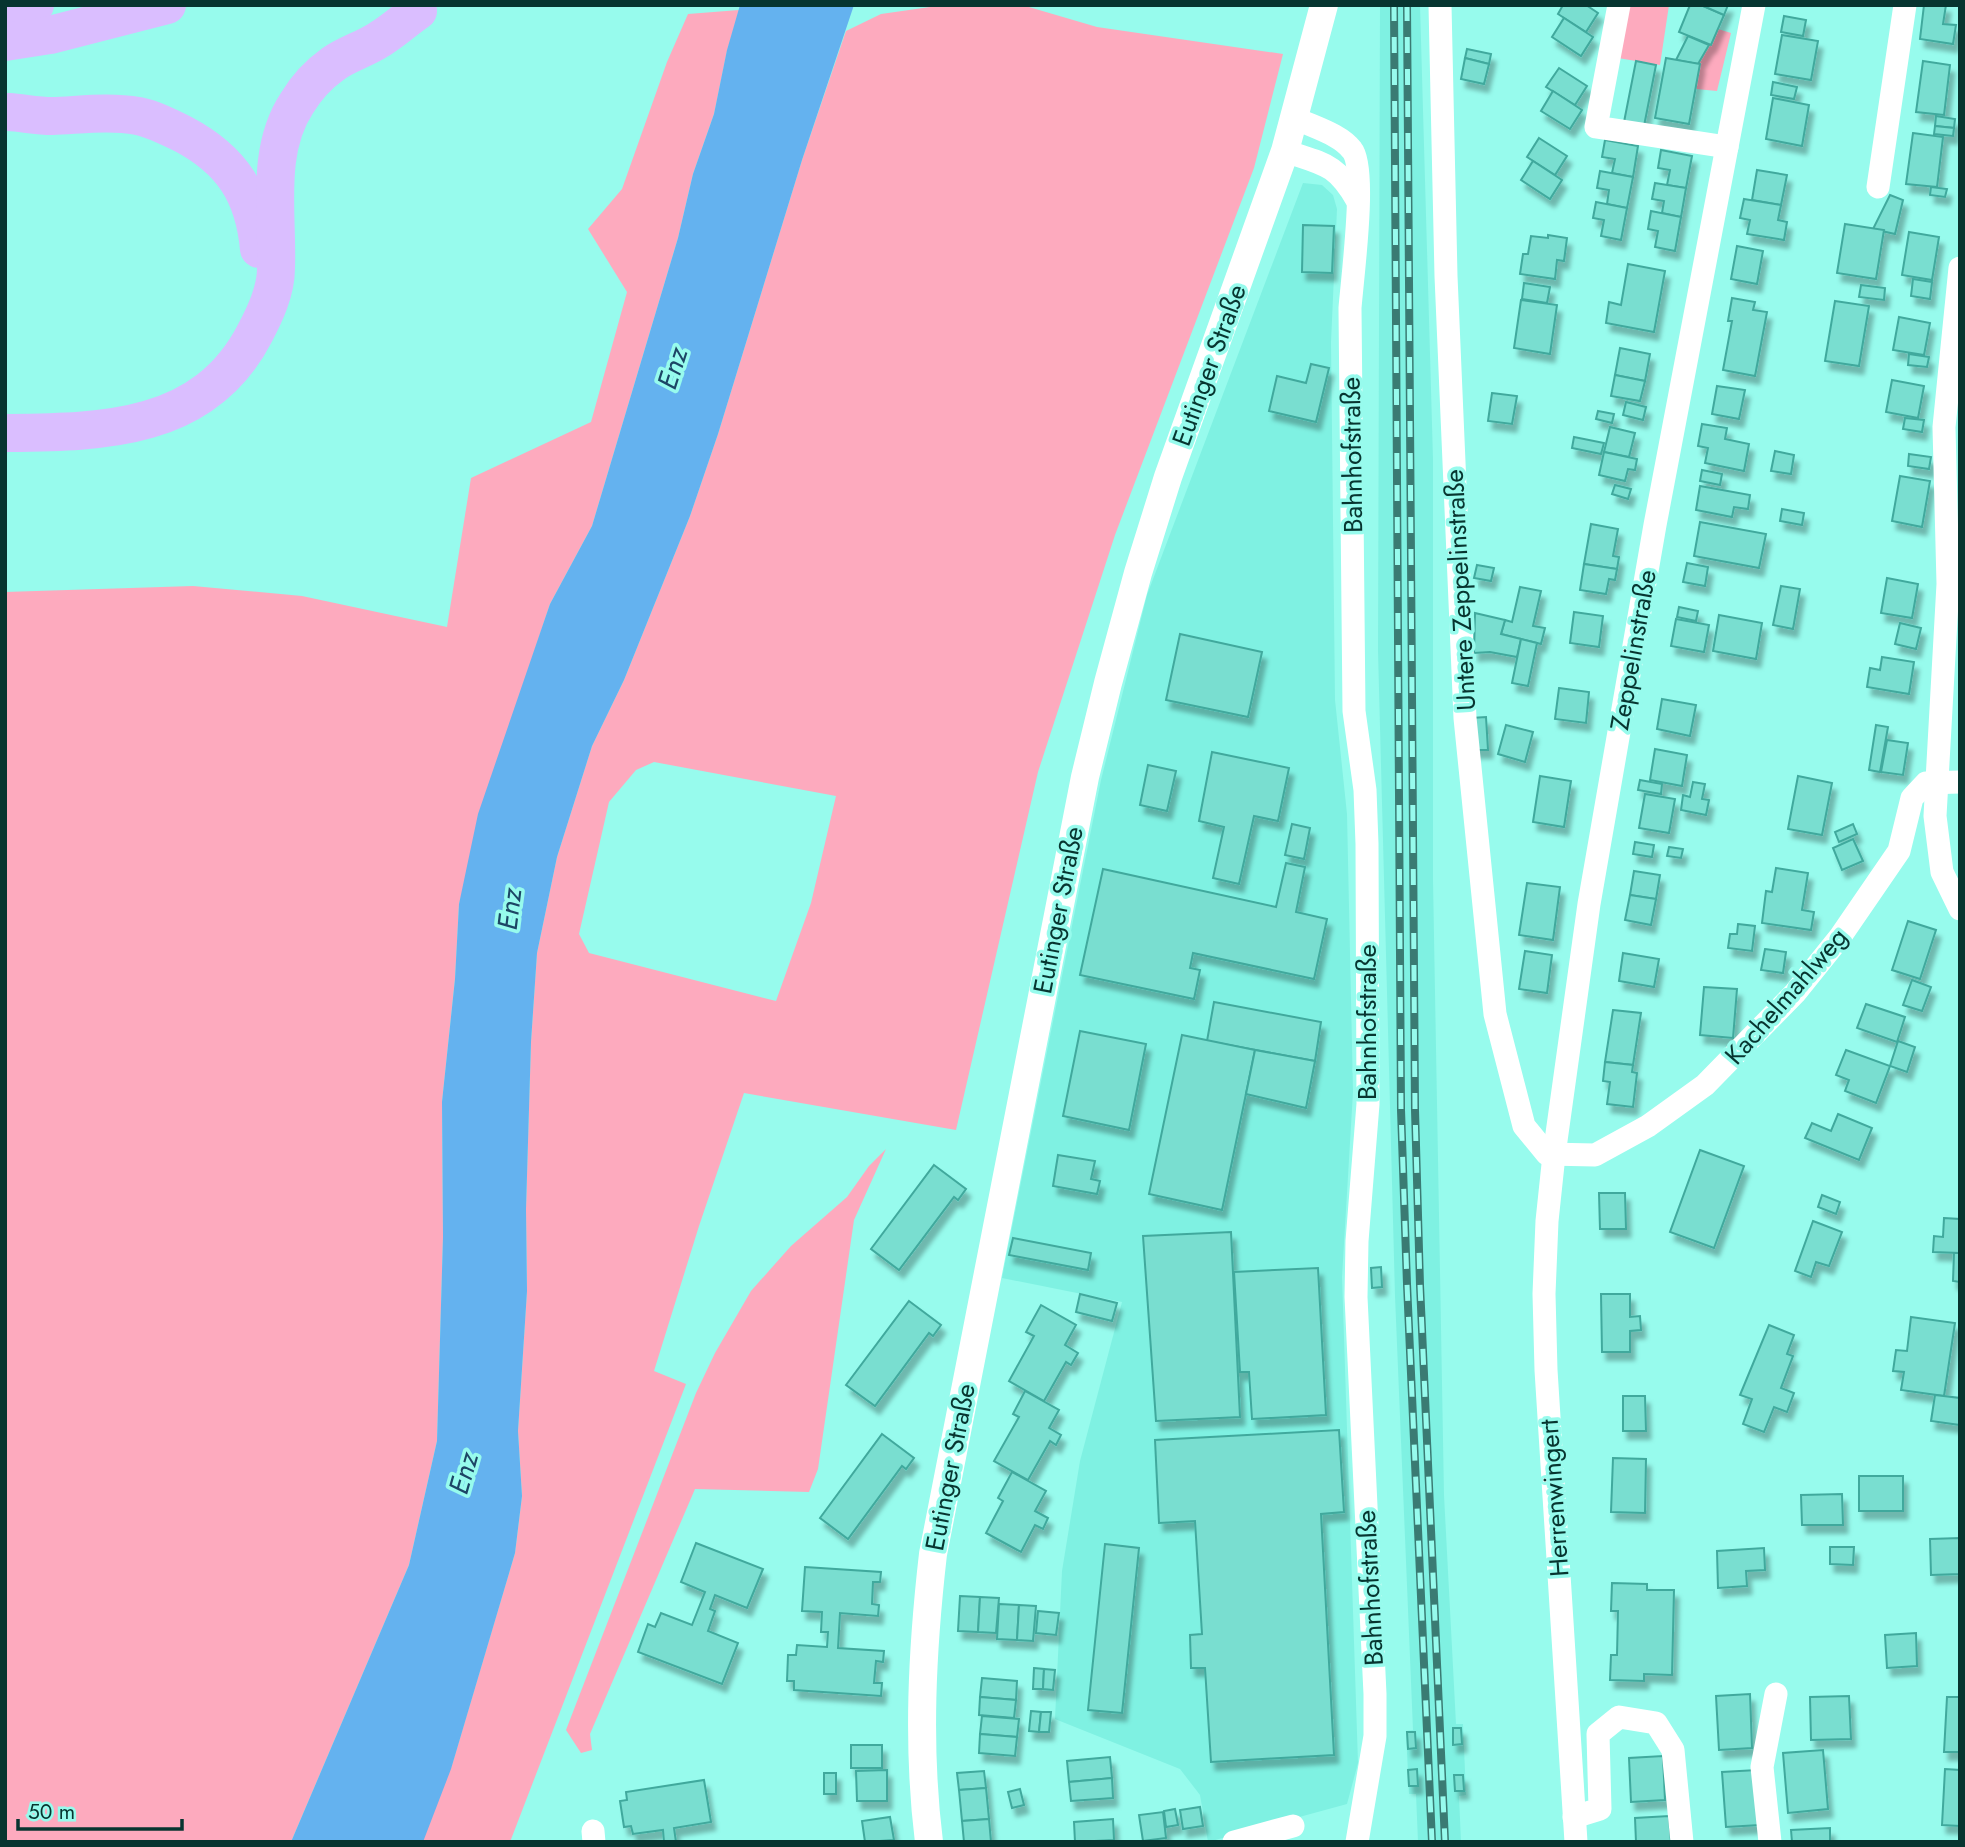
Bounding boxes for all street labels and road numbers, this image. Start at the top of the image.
street label: Eutinger Straße [1162,279,1256,451]
street label: Bahnhofstraße [1332,377,1372,533]
street label: Untere Zeppelinstraße [1435,468,1485,712]
street label: Zeppelinstraße [1600,567,1666,733]
street label: Eutinger Straße [1023,823,1093,997]
street label: Kachelmahlweg [1716,919,1856,1073]
street label: Bahnhofstraße [1348,944,1386,1100]
street label: Eutinger Straße [915,1380,985,1554]
street label: Herrenwingert [1529,1417,1578,1578]
street label: Bahnhofstraße [1347,1509,1393,1667]

